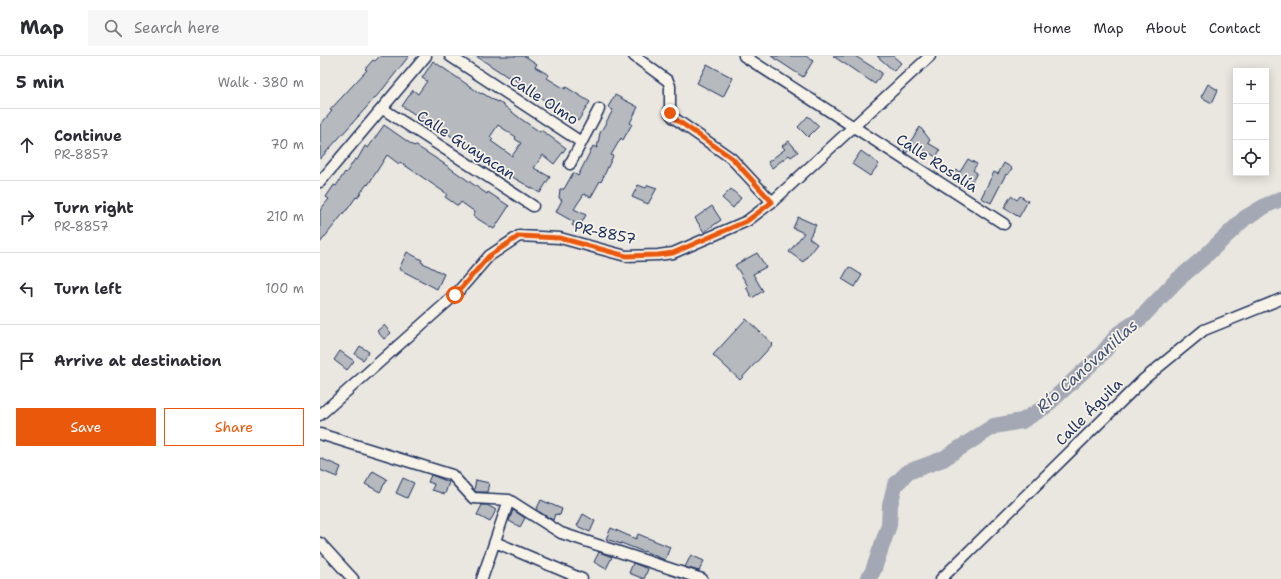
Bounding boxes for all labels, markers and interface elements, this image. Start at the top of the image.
search box [88,10,368,46]
text: Map [20,15,64,40]
icon: search [102,17,124,39]
text: Search here [134,18,220,38]
text: Home [1033,19,1072,37]
text: Map [1094,19,1124,37]
text: About [1146,19,1187,37]
text: Contact [1209,19,1261,37]
map controls [1233,68,1269,176]
button: + [1233,68,1269,104]
street label: Calle Olmo [506,70,582,130]
text: 5 min [16,71,64,93]
text: Walk · 380 m [218,74,304,91]
route end [661,104,679,122]
button: − [1233,104,1269,140]
street label: Calle Guayacan [413,106,519,184]
text: Continue [54,126,122,146]
street label: Calle Rosalía [892,129,982,197]
icon: ahead [16,134,38,156]
text: 70 m [270,136,304,153]
button: locate [1233,140,1269,176]
text: PR-8857 [54,146,109,163]
text: Turn right [54,198,134,218]
icon: right [16,206,38,228]
text: 210 m [266,208,304,225]
street label: PR-8857 [572,217,638,249]
text: PR-8857 [54,218,109,235]
icon: left [16,278,38,300]
text: Turn left [54,279,122,299]
text: 100 m [265,280,304,297]
route start [446,286,464,304]
water label: Río Canóvanillas [1032,315,1142,417]
icon: arrive [16,350,38,372]
text: Arrive at destination [54,351,222,371]
street label: Calle Águila [1050,373,1127,450]
button: Save [16,408,156,446]
button: Share [164,408,304,446]

